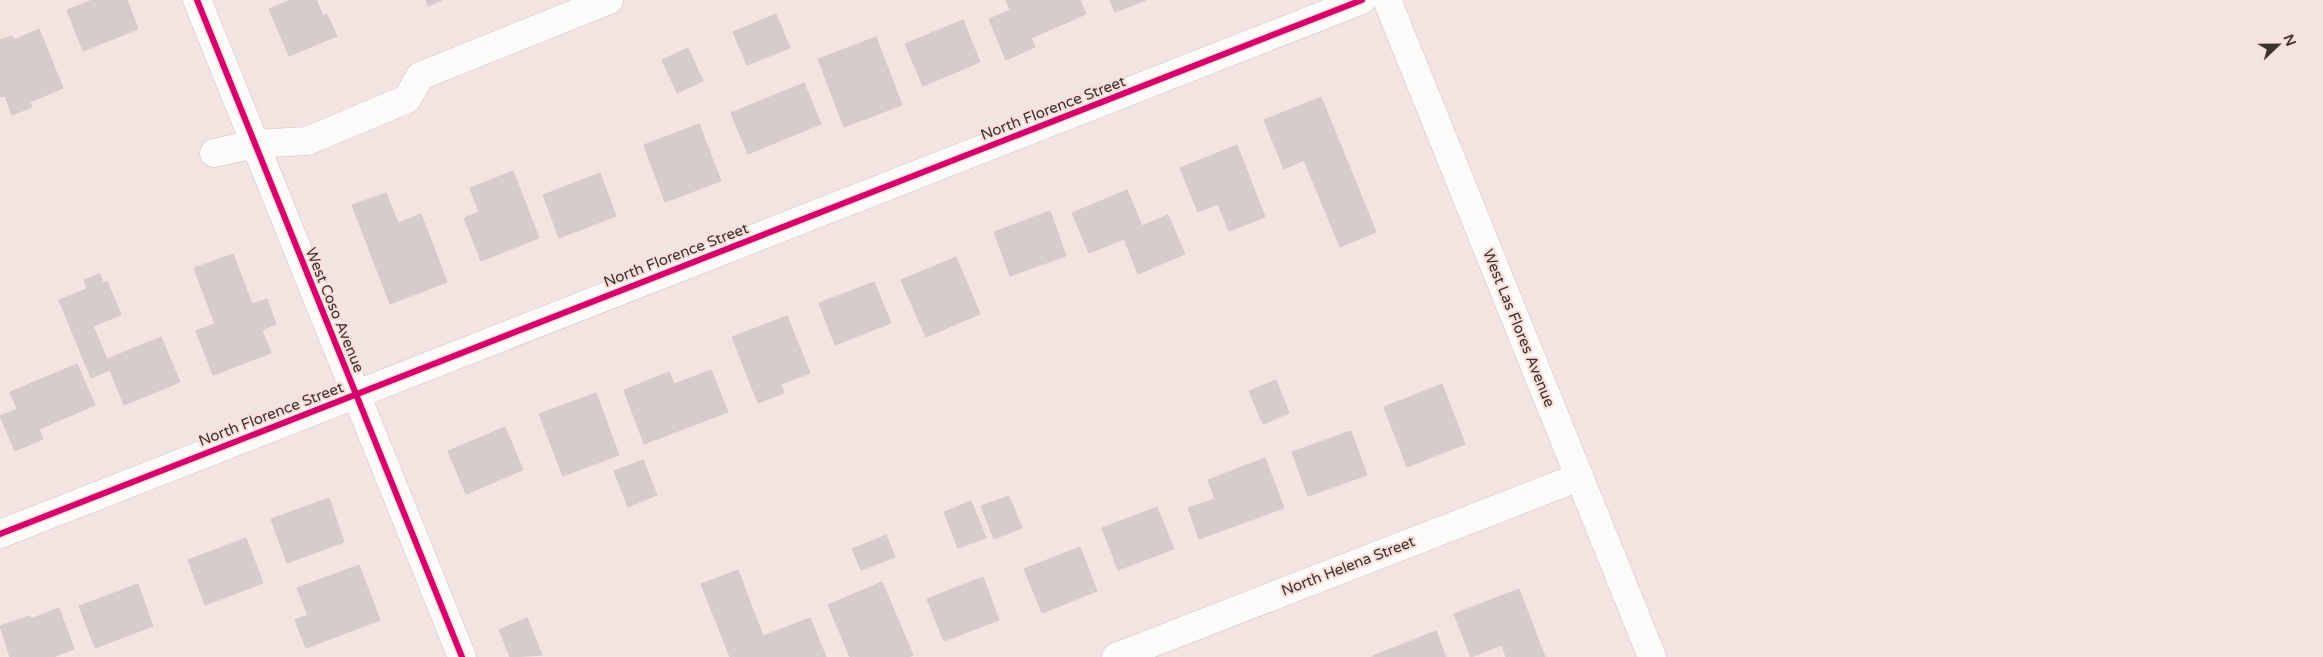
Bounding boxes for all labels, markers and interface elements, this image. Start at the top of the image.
north arrow [2253,20,2303,70]
text: N [2280,32,2300,49]
street label: North Florence Street [978,72,1128,144]
street label: North Florence Street [601,219,751,291]
street label: West Coso Avenue [302,245,368,375]
street label: West Las Flores Avenue [1479,246,1559,410]
street label: North Florence Street [196,378,346,450]
street label: North Helena Street [1279,532,1418,600]

